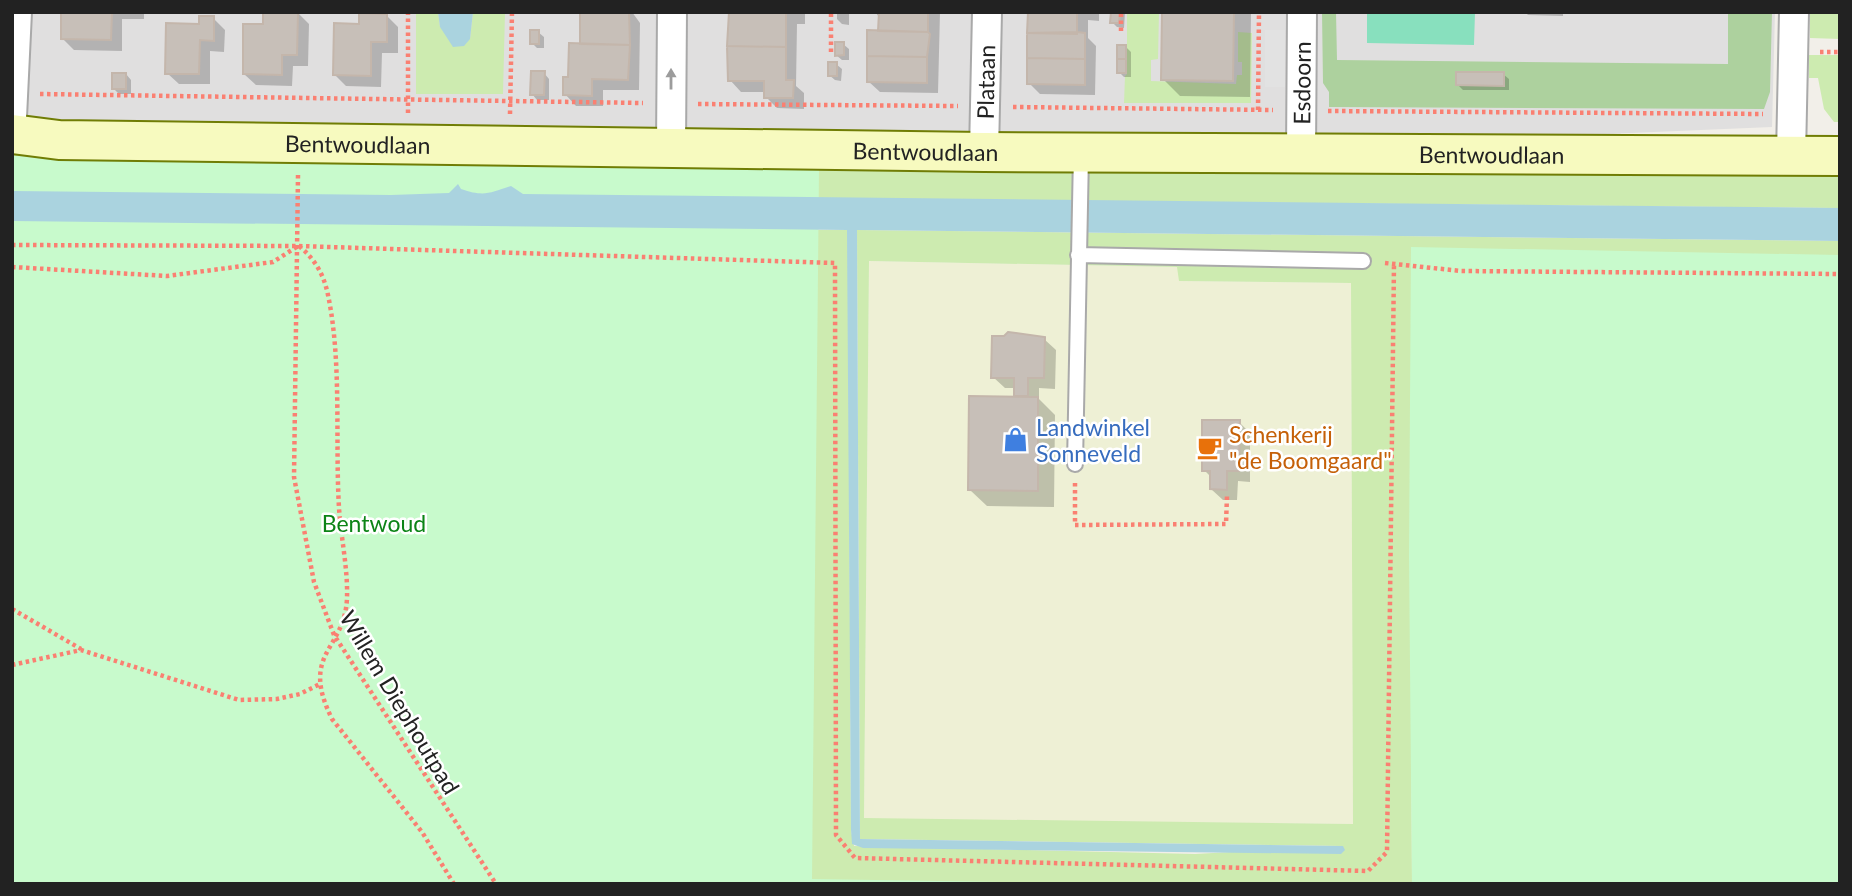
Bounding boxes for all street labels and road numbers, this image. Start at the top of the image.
street label: Esdoorn [1287,41,1316,125]
street label: Plataan [971,44,1000,120]
street label: Bentwoudlaan [285,129,431,159]
street label: Bentwoudlaan [853,136,998,166]
street label: Bentwoudlaan [1419,140,1564,169]
street label: Willem Diephoutpad [334,605,466,799]

